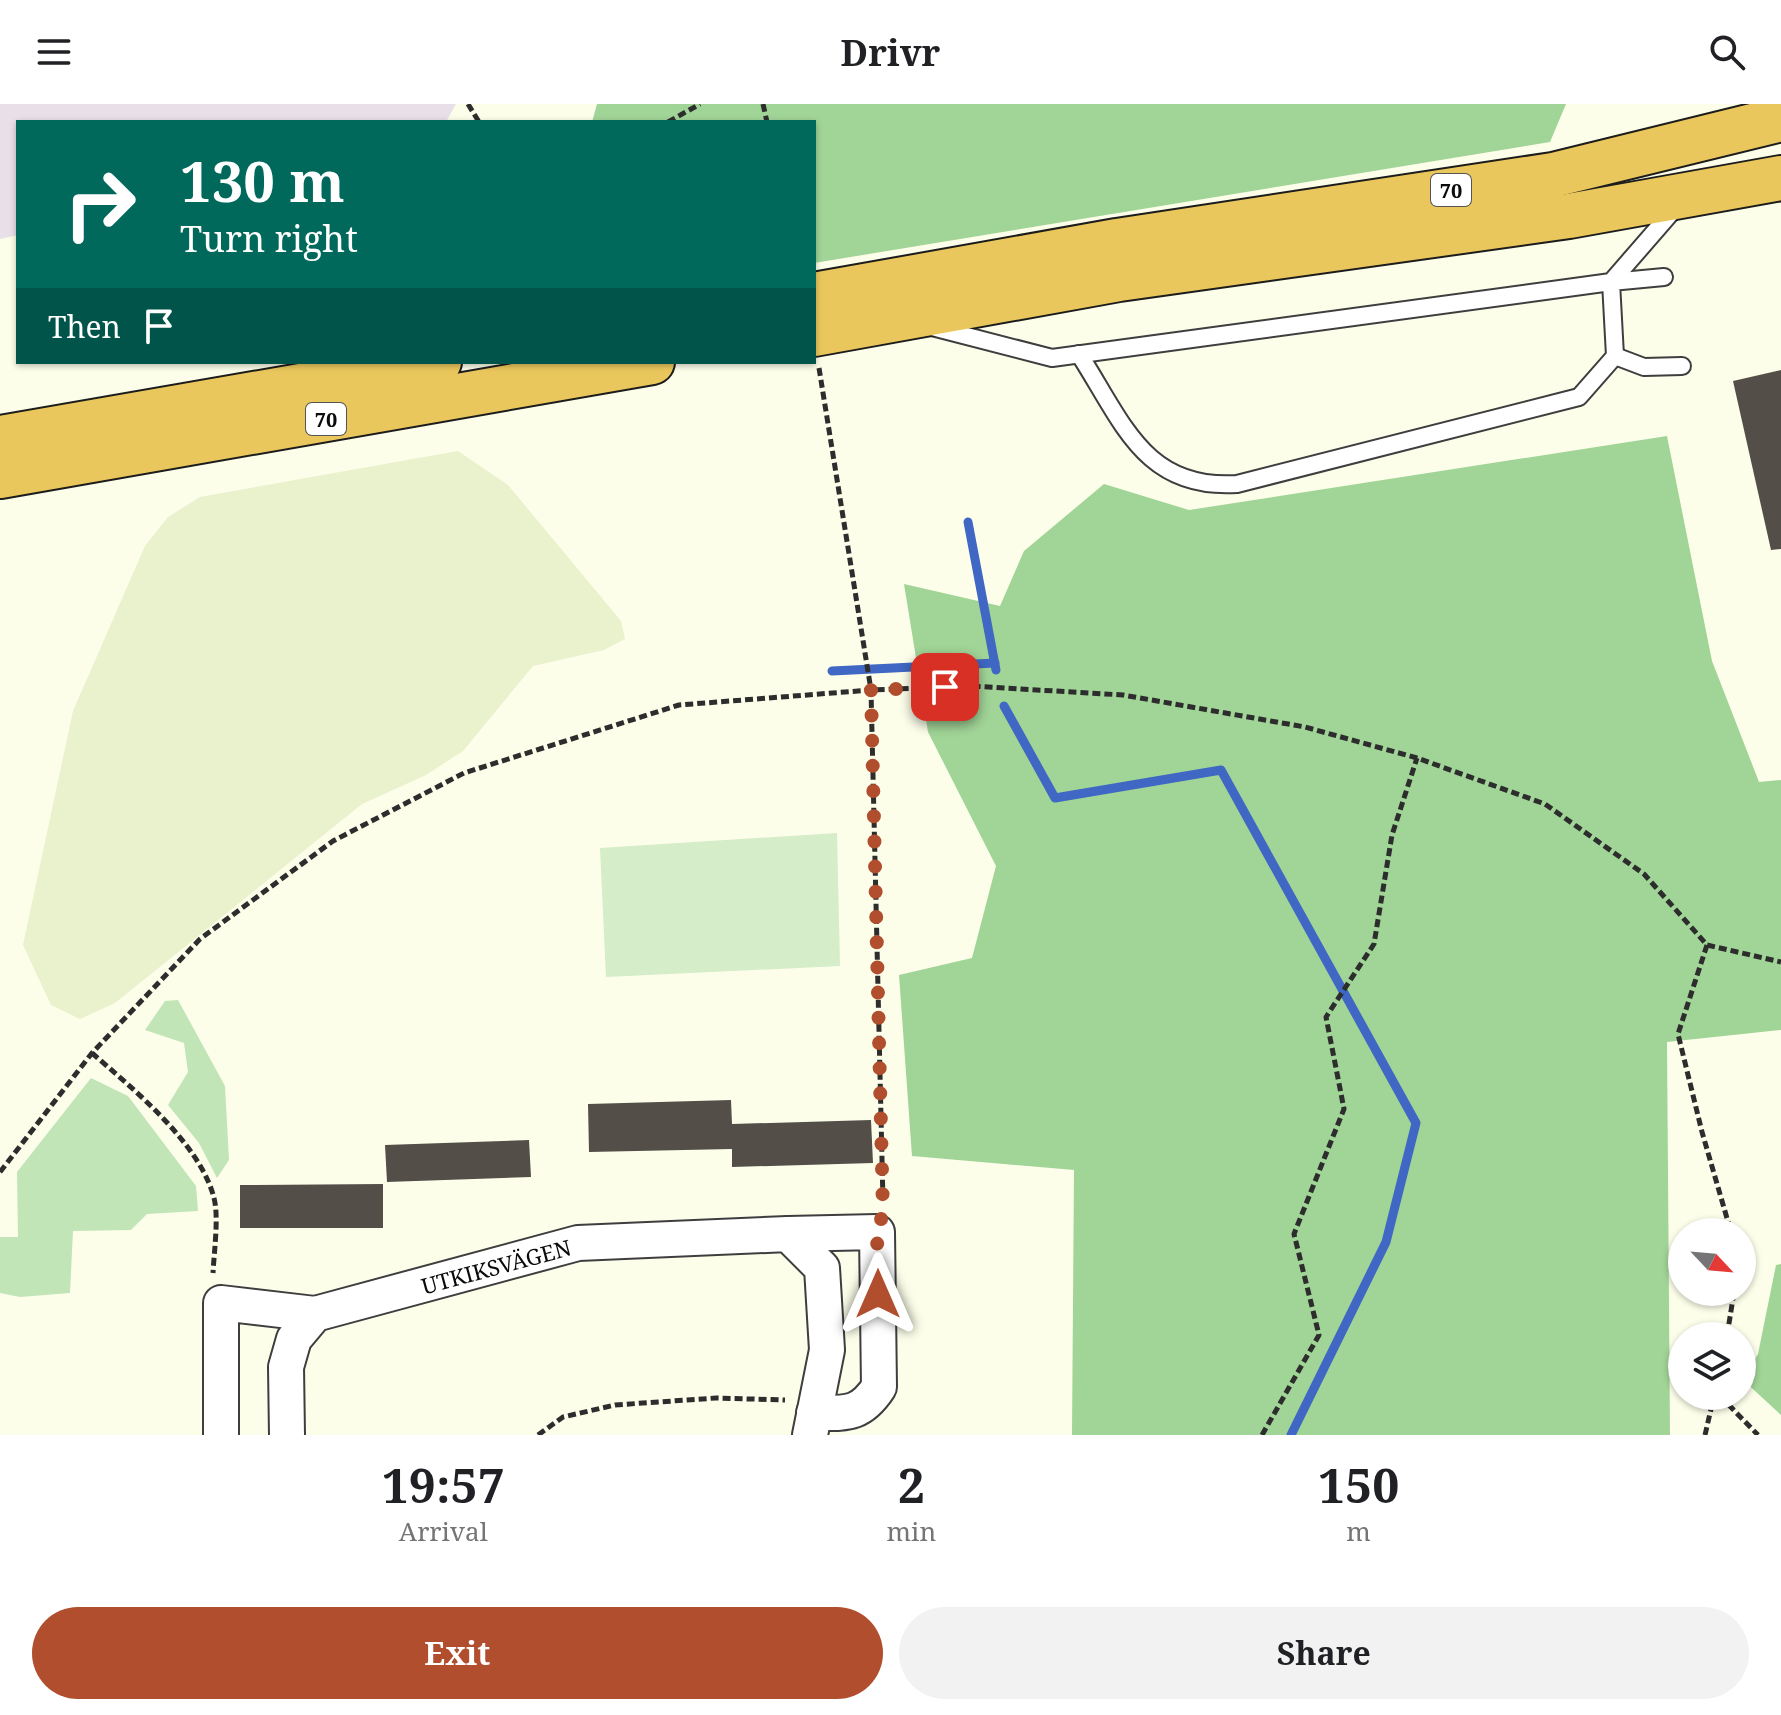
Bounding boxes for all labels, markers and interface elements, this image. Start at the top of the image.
text: Drivr [841,28,940,77]
icon: menu [32,30,76,74]
icon: search [1705,30,1749,74]
text: 130 m [180,142,345,218]
icon: right [48,152,152,256]
road number: 70 [1431,174,1471,206]
text: Turn right [180,214,358,263]
icon: arrive [137,304,181,348]
text: Then [48,306,121,347]
road number: 70 [306,403,346,435]
pin [911,653,979,721]
icon: arrive [923,665,967,709]
north arrow [1668,1218,1756,1306]
map controls [1668,1218,1756,1410]
street label: UTKIKSVÄGEN [418,1232,574,1300]
position arrow [836,1252,920,1336]
button: layers [1668,1322,1756,1410]
text: 19:57 [382,1452,505,1517]
text: 2 [898,1452,925,1517]
text: 150 [1318,1452,1399,1517]
text: Arrival [399,1513,488,1549]
text: min [887,1513,936,1549]
text: m [1346,1513,1371,1549]
button: Exit [32,1607,883,1699]
button: Share [899,1607,1749,1699]

